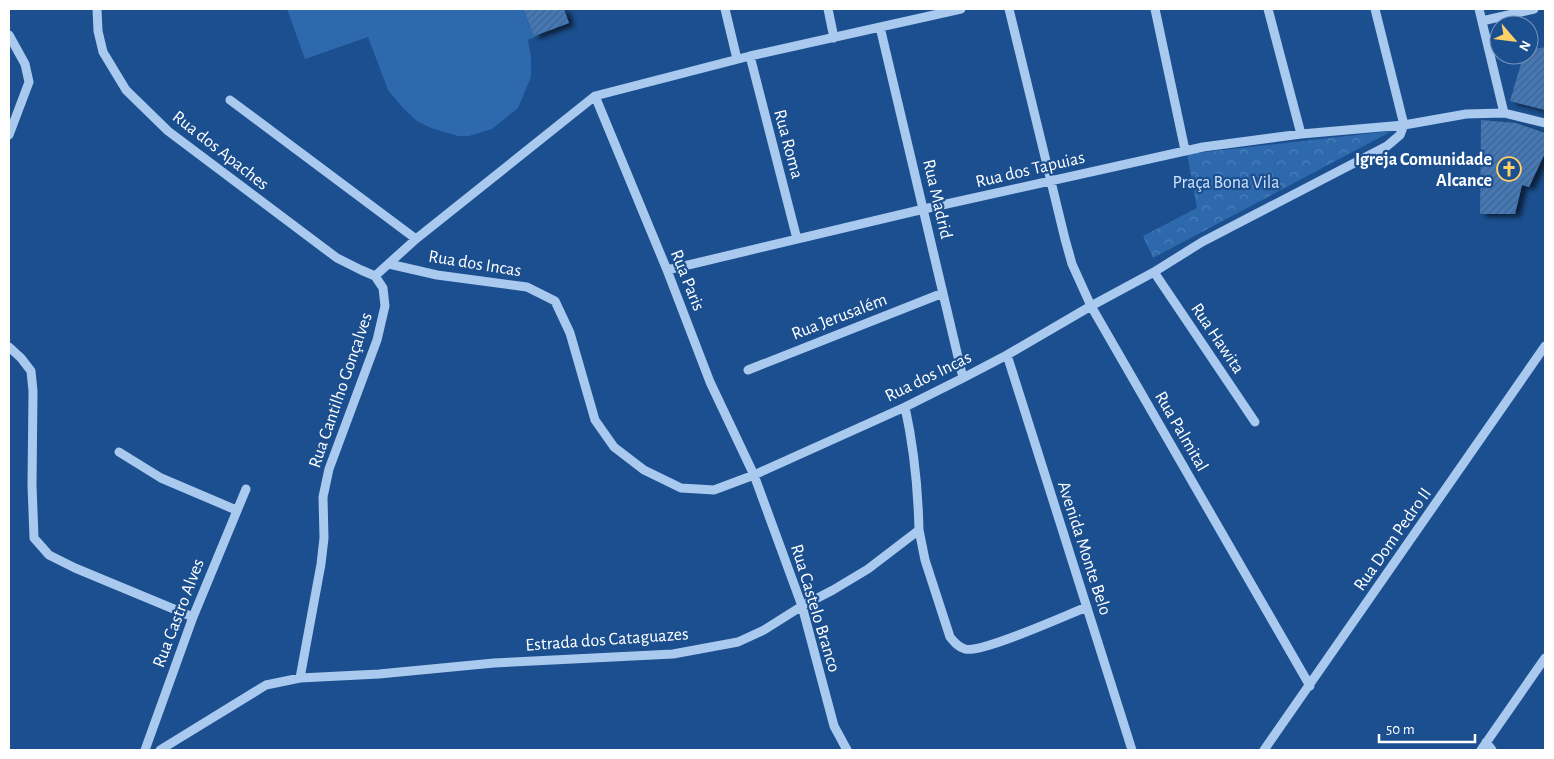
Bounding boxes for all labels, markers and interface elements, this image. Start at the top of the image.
north arrow [1489,15,1539,65]
text: N [1516,38,1533,53]
street label: Rua dos Apaches [169,108,272,194]
street label: Rua Roma [770,108,806,181]
street label: Rua dos Tapuias [974,149,1087,191]
place label: Igreja Comunidade Alcance [1355,151,1492,190]
church icon: Igreja Comunidade Alcance [1496,156,1522,182]
street label: Rua Madrid [919,158,955,241]
park label: Praça Bona Vila [1172,174,1280,192]
street label: Rua Paris [667,247,707,313]
street label: Rua dos Incas [427,248,522,280]
street label: Rua Jerusalém [789,290,890,343]
street label: Rua Hawita [1187,300,1247,377]
street label: Rua Cantilho Gonçalves [306,310,376,470]
street label: Rua dos Incas [882,348,974,405]
street label: Rua Palmital [1151,388,1211,475]
street label: Avenida Monte Belo [1054,479,1114,618]
street label: Rua Dom Pedro II [1351,485,1435,594]
street label: Rua Castelo Branco [787,542,843,675]
street label: Rua Castro Alves [150,556,208,670]
street label: Estrada dos Cataguazes [525,625,689,655]
scale bar [1379,712,1475,744]
text: 50 m [1386,722,1415,737]

